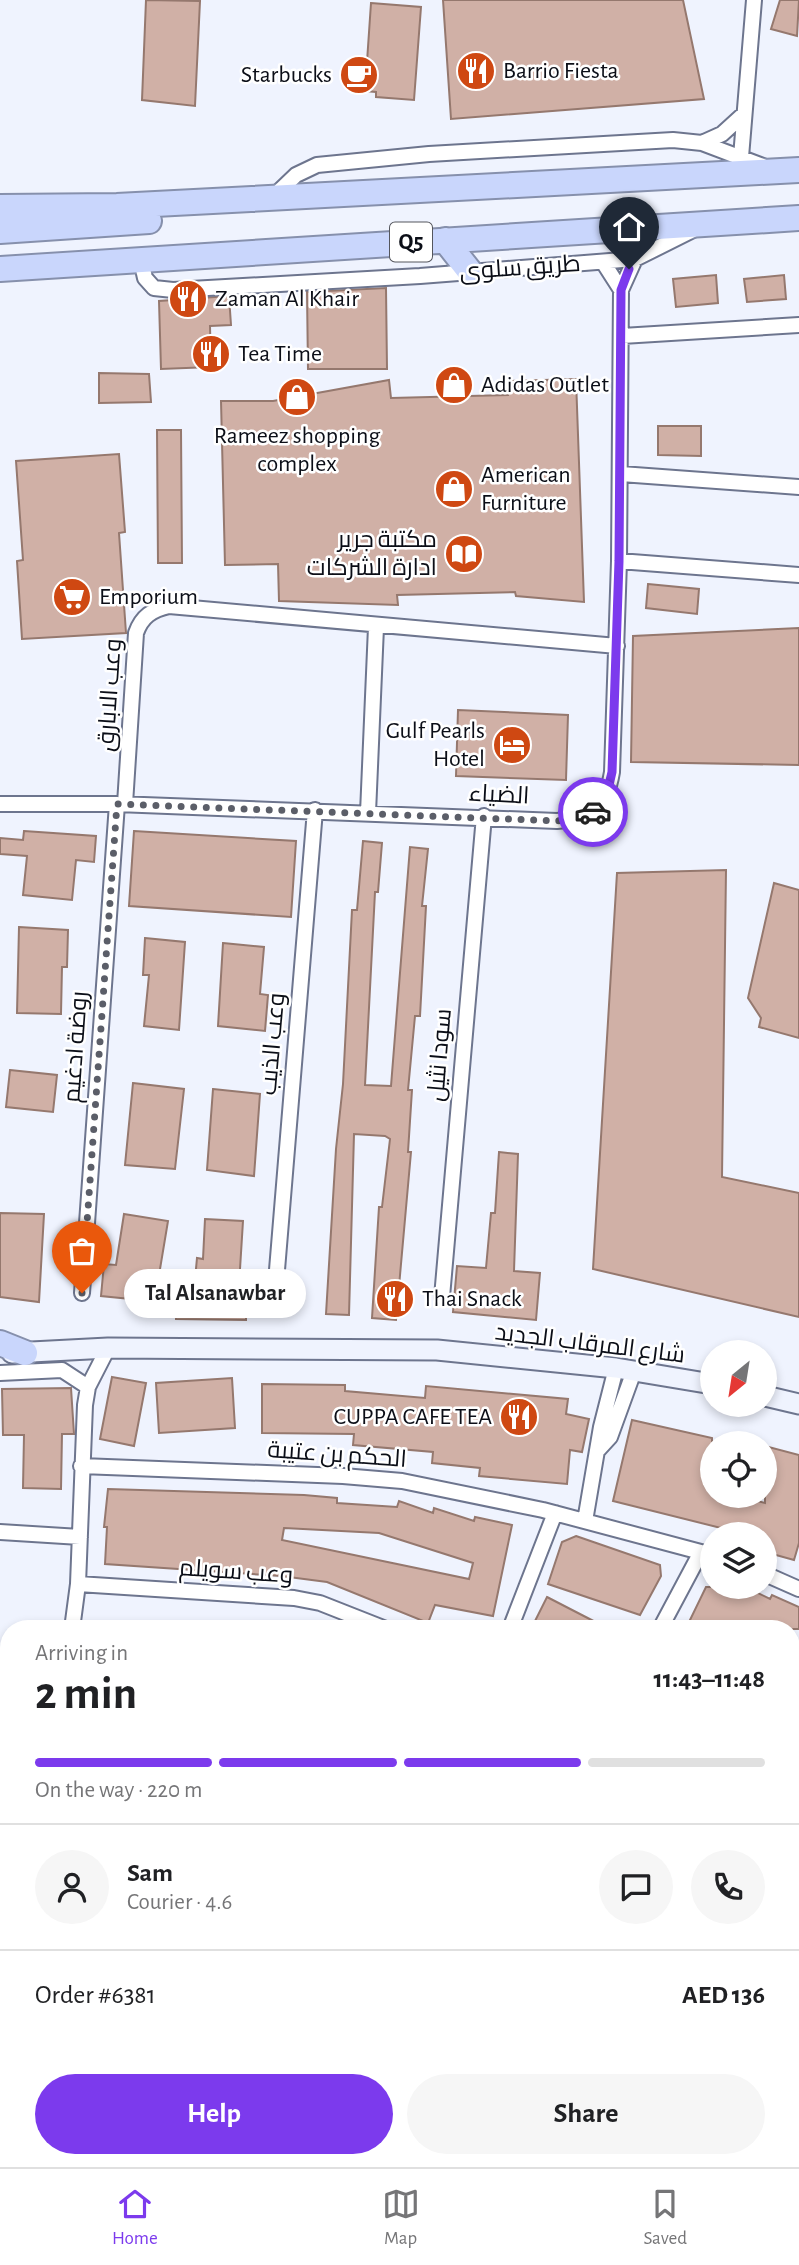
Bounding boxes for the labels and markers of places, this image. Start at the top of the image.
restaurant icon: Barrio Fiesta [455,50,497,92]
cafe icon: Starbucks [338,54,380,96]
place label: Barrio Fiesta [503,59,619,83]
place label: Starbucks [241,63,332,87]
pin [599,197,659,269]
restaurant icon: Zaman Al Khair [167,278,209,320]
place label: Zaman Al Khair [215,287,359,311]
restaurant icon: Tea Time [190,333,232,375]
place label: Tea Time [238,342,322,366]
shop icon: Adidas Outlet [433,364,475,406]
place label: Adidas Outlet [481,373,609,397]
shop icon: Rameez shopping complex [276,376,318,418]
place label: Rameez shopping complex [214,424,380,476]
place label: American Furniture [481,463,571,515]
shop icon: American Furniture [433,468,475,510]
place label: مكتبة جرير ادارة الشركات [307,528,437,580]
library icon: مكتبة جرير ادارة الشركات [443,533,485,575]
supermarket icon: Emporium [51,576,93,618]
place label: Emporium [99,585,198,609]
place label: Gulf Pearls Hotel [386,719,485,771]
hotel icon: Gulf Pearls Hotel [491,724,533,766]
pin [52,1221,112,1293]
callout: Tal Alsanawbar [124,1268,306,1318]
restaurant icon: Thai Snack [374,1278,416,1320]
place label: Thai Snack [422,1287,522,1311]
restaurant icon: CUPPA CAFE TEA [498,1396,540,1438]
place label: CUPPA CAFE TEA [333,1405,492,1429]

